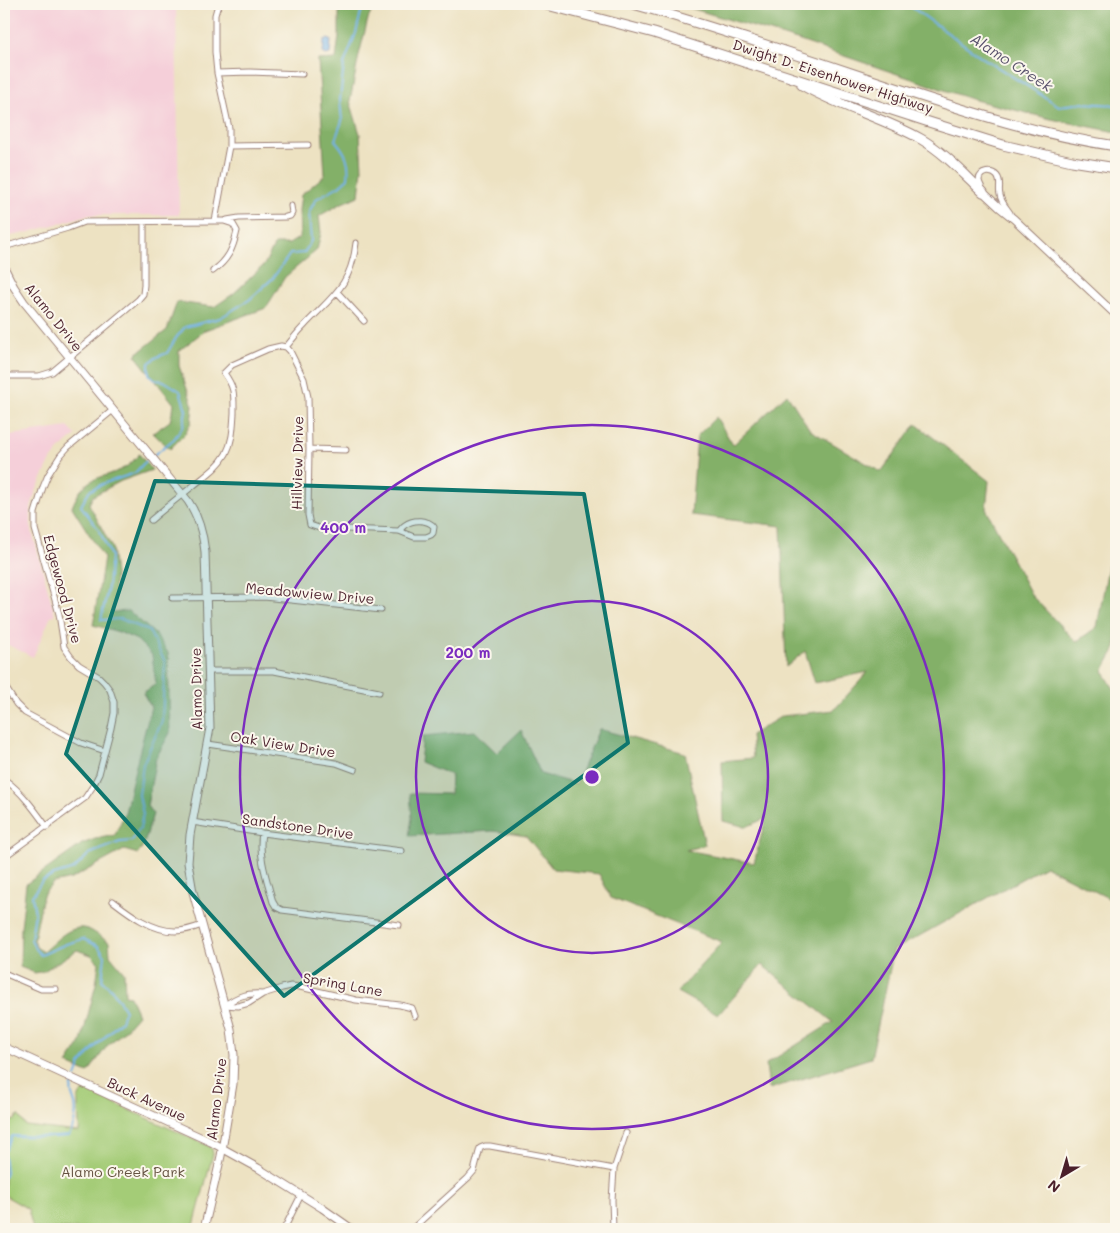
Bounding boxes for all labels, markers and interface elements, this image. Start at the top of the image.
water label: Alamo Creek [967,28,1058,97]
street label: Dwight D. Eisenhower Highway [730,35,936,117]
street label: Alamo Drive [21,279,87,355]
street label: Hillview Drive [287,416,307,510]
text: 400 m [320,517,366,537]
street label: Edgewood Drive [39,533,87,645]
street label: Meadowview Drive [245,578,375,608]
text: 200 m [446,642,491,662]
street label: Alamo Drive [186,647,206,731]
street label: Oak View Drive [229,726,337,762]
centre of rings [583,768,601,786]
street label: Sandstone Drive [241,809,355,843]
street label: Spring Lane [302,968,384,1000]
street label: Alamo Drive [202,1057,230,1141]
street label: Buck Avenue [104,1072,190,1126]
north arrow [1038,1150,1088,1200]
park label: Alamo Creek Park [61,1162,185,1181]
text: N [1044,1176,1064,1197]

